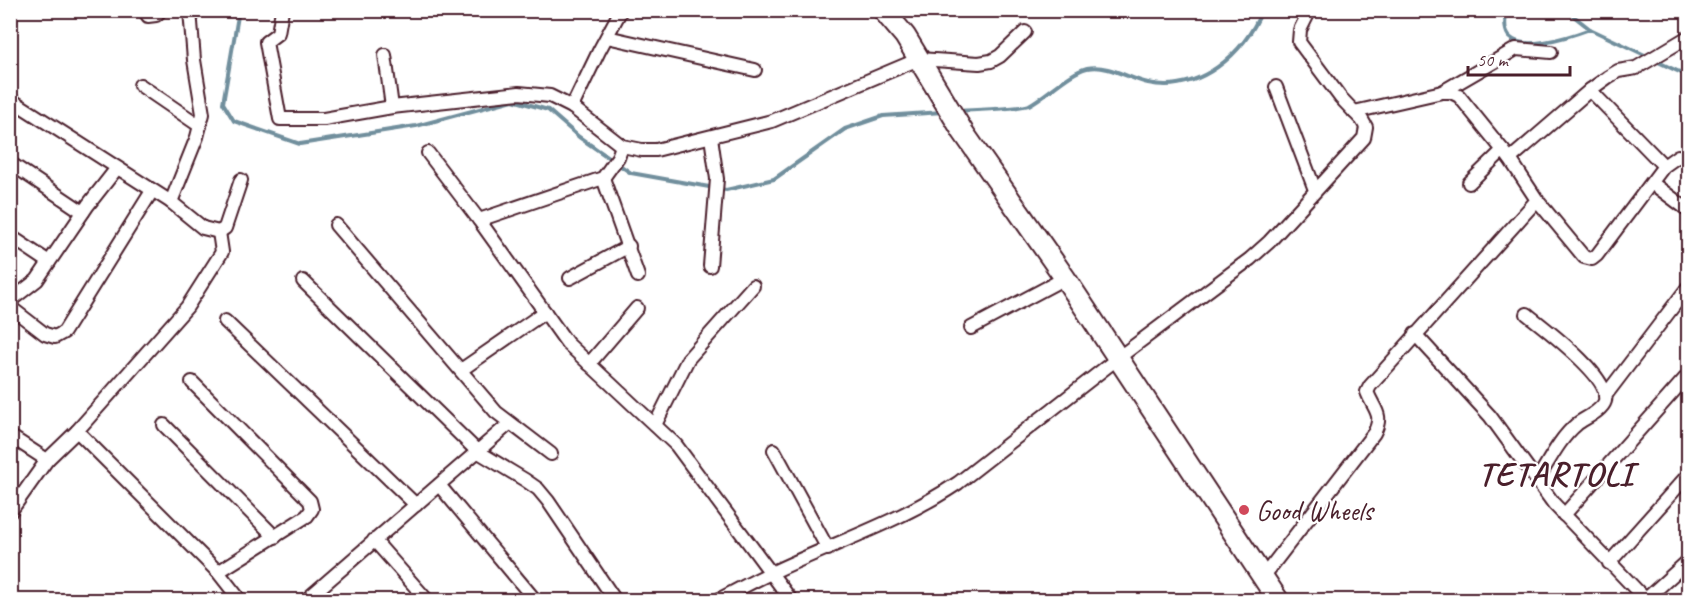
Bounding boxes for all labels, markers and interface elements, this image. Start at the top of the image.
scale bar [1468,39,1570,77]
text: 50 m [1477,49,1510,71]
district label: TETARTOLI [1478,452,1640,495]
place label: Good Wheels [1256,493,1375,528]
marker: Good Wheels [1237,503,1251,517]

